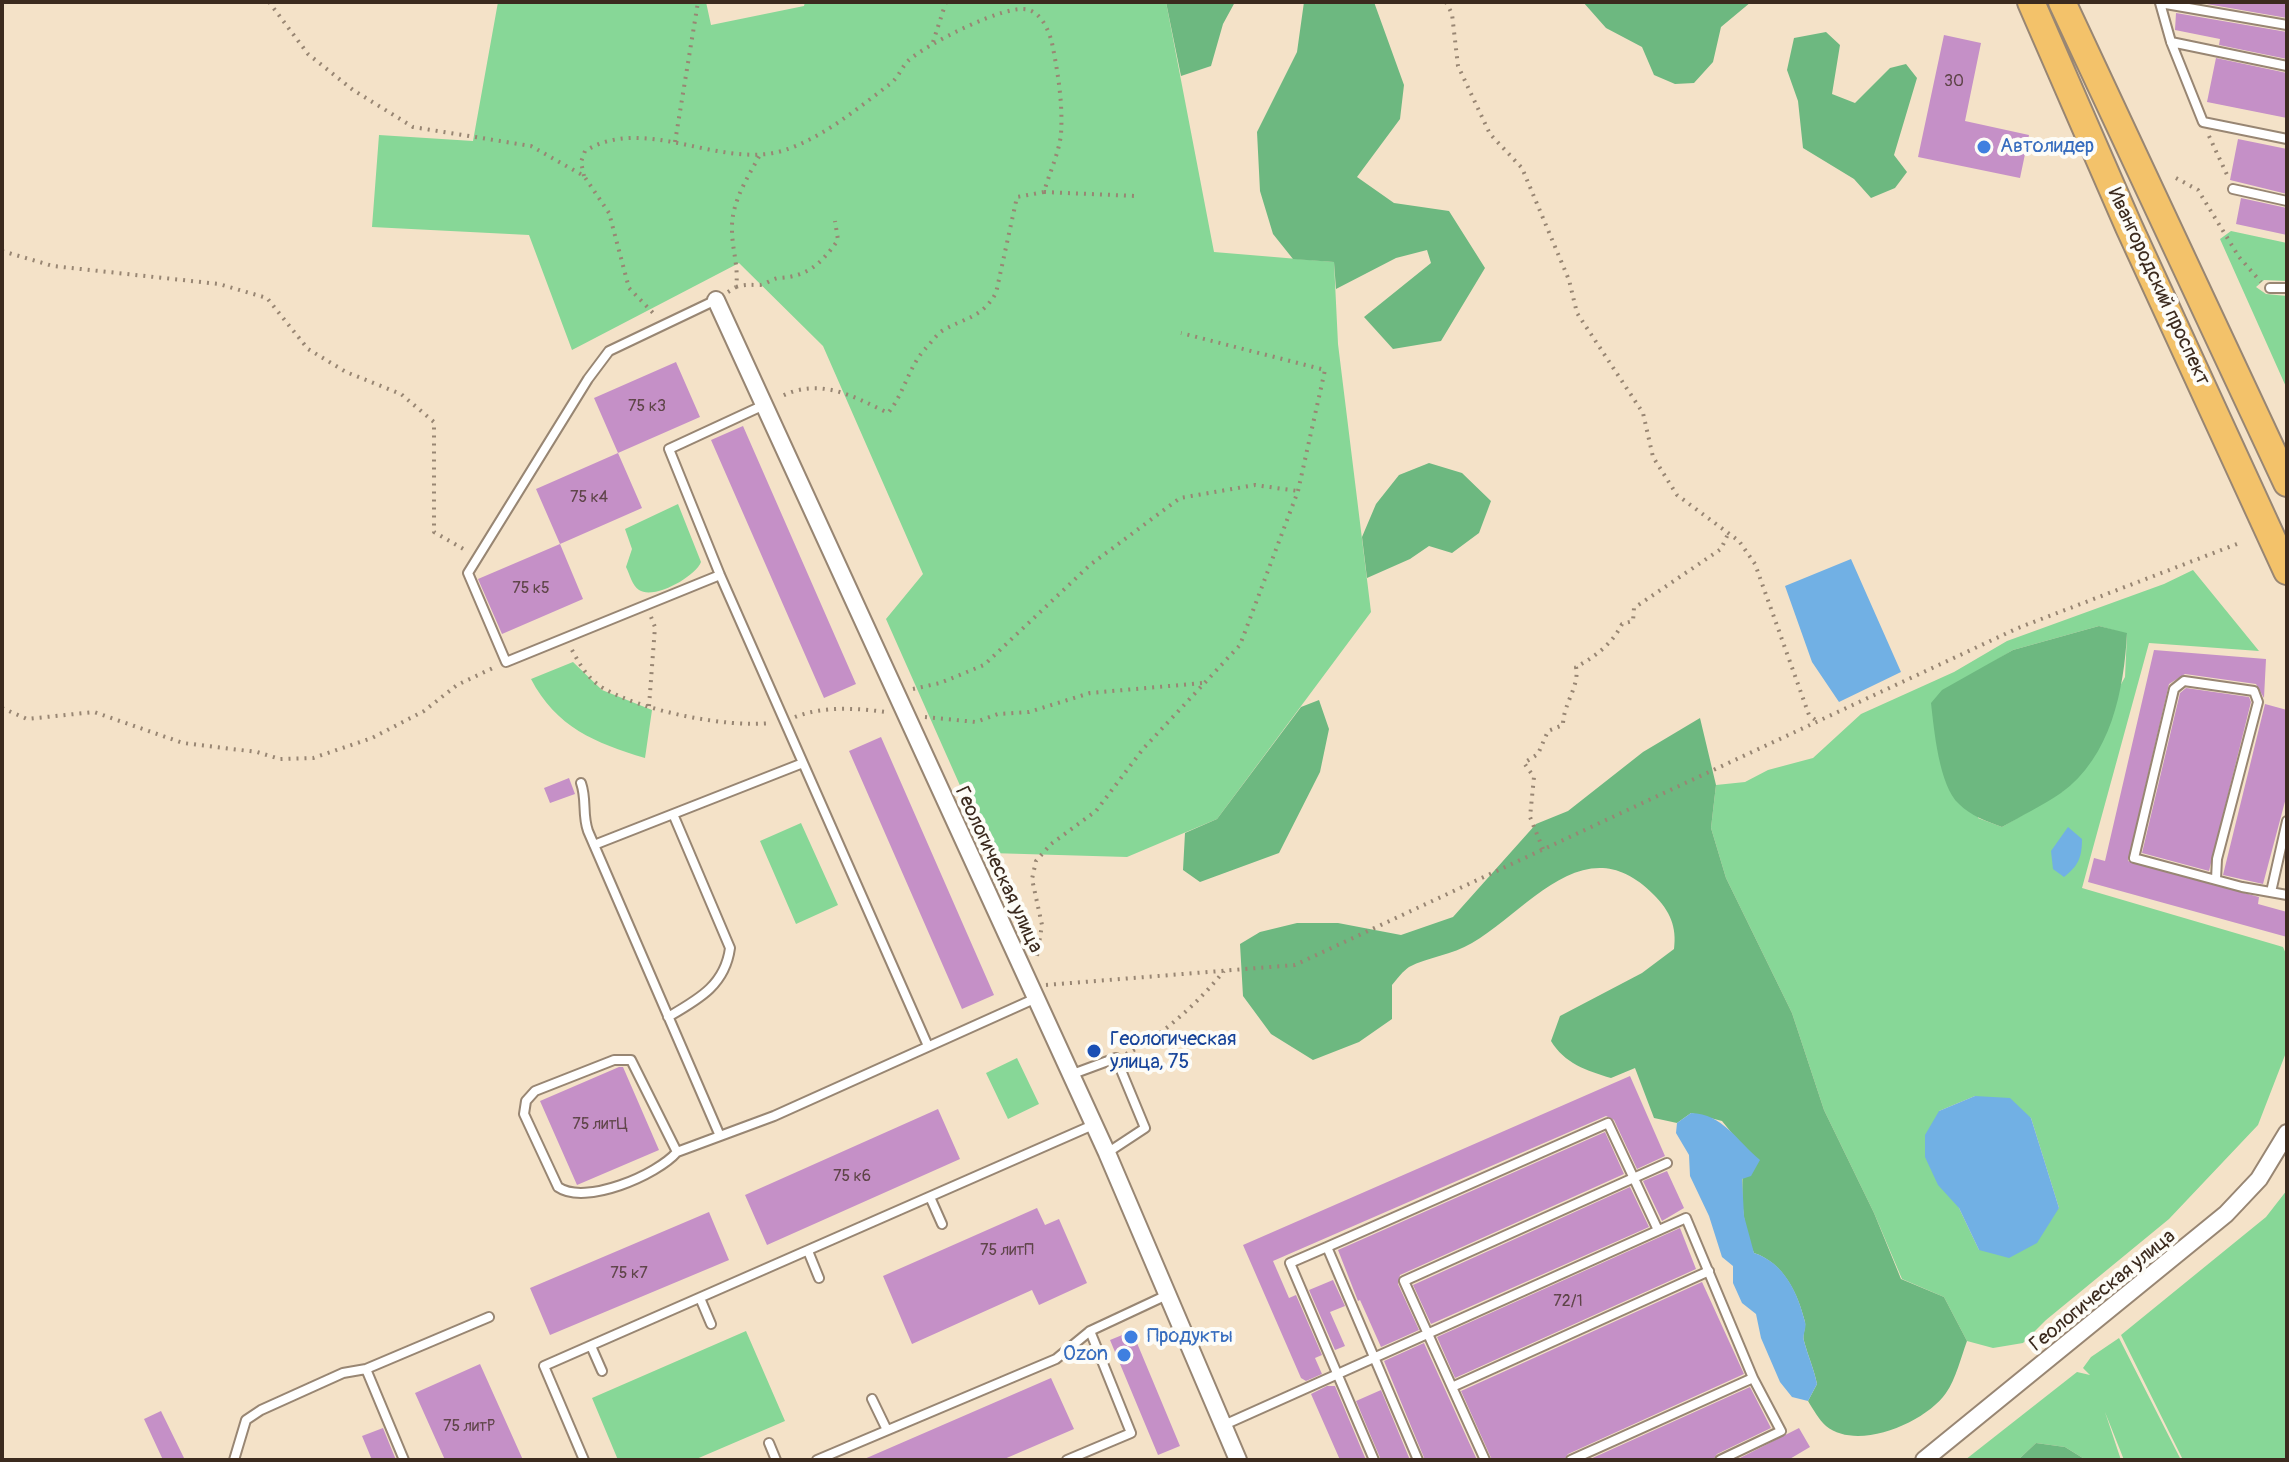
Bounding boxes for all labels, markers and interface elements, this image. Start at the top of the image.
house number: 30 [1944,72,1964,92]
place label: Автолидер [2000,135,2094,159]
marker: Автолидер [1975,138,1993,156]
street label: Ивангородский проспект [2102,184,2214,390]
house number: 75 к3 [628,397,666,417]
house number: 75 к4 [570,488,608,508]
house number: 75 к5 [512,579,550,599]
street label: Геологическая улица [949,783,1047,957]
place label: Геологическая улица, 75 [1110,1028,1236,1075]
marker: Геологическая улица, 75 [1085,1042,1103,1060]
house number: 75 литЦ [572,1115,628,1135]
house number: 75 к6 [833,1167,871,1187]
street label: Геологическая улица [2025,1225,2181,1357]
house number: 75 литП [980,1241,1034,1261]
house number: 75 к7 [610,1264,648,1284]
house number: 72/1 [1553,1292,1583,1312]
place label: Продукты [1147,1325,1233,1349]
marker: Продукты [1122,1328,1140,1346]
place label: Ozon [1063,1343,1108,1367]
marker: Ozon [1115,1346,1133,1364]
house number: 75 литР [443,1417,495,1437]

